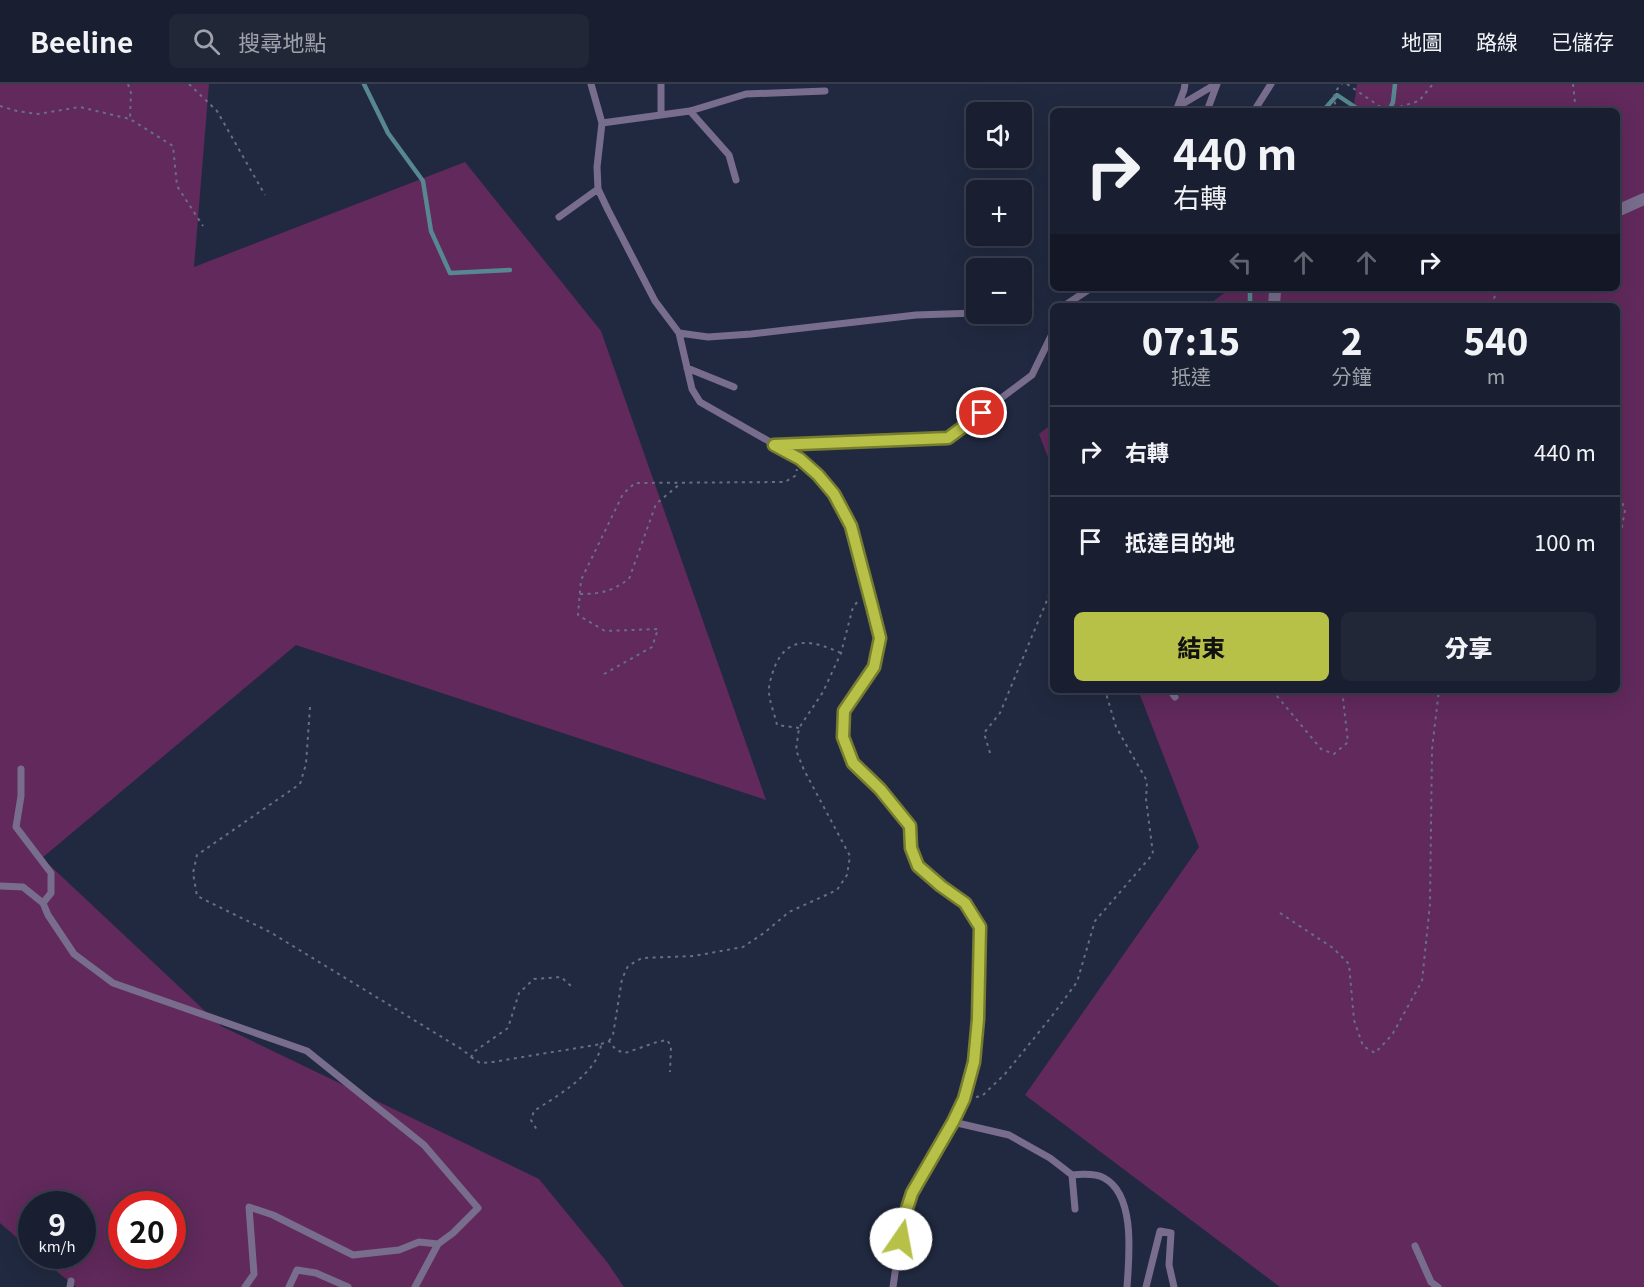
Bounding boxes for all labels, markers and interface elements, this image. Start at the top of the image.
search box [169,14,589,68]
text: Beeline [30,21,133,61]
icon: search [190,25,223,58]
text: 搜尋地點 [238,25,326,57]
text: 地圖 [1401,26,1443,56]
text: 路線 [1476,26,1518,56]
text: 已儲存 [1551,26,1614,56]
map controls [966,102,1032,324]
button: sound [966,102,1032,168]
text: 440 m [1173,121,1297,182]
icon: right [1074,132,1152,210]
text: 右轉 [1173,177,1227,216]
button: + [966,180,1032,246]
icon: left [1224,246,1257,279]
icon: ahead [1287,246,1320,279]
icon: ahead [1350,246,1383,279]
icon: right [1413,246,1446,279]
button: − [966,258,1032,324]
text: 07:15 [1142,313,1240,365]
text: 2 [1341,313,1363,365]
text: 540 [1464,313,1528,365]
text: 抵達 [1171,361,1211,390]
text: 分鐘 [1332,361,1372,390]
text: m [1487,361,1505,390]
pin [956,387,1007,438]
icon: arrive [965,396,998,429]
icon: right [1074,435,1107,468]
text: 右轉 [1125,435,1169,467]
text: 440 m [1534,435,1596,467]
icon: arrive [1074,525,1107,558]
text: 抵達目的地 [1125,525,1235,557]
text: 100 m [1534,525,1596,557]
button: 結束 [1074,612,1329,681]
button: 分享 [1341,612,1596,681]
speed limit sign: 20 [108,1191,186,1269]
text: 9 [48,1201,66,1245]
position arrow [869,1207,933,1271]
text: km/h [38,1235,76,1256]

